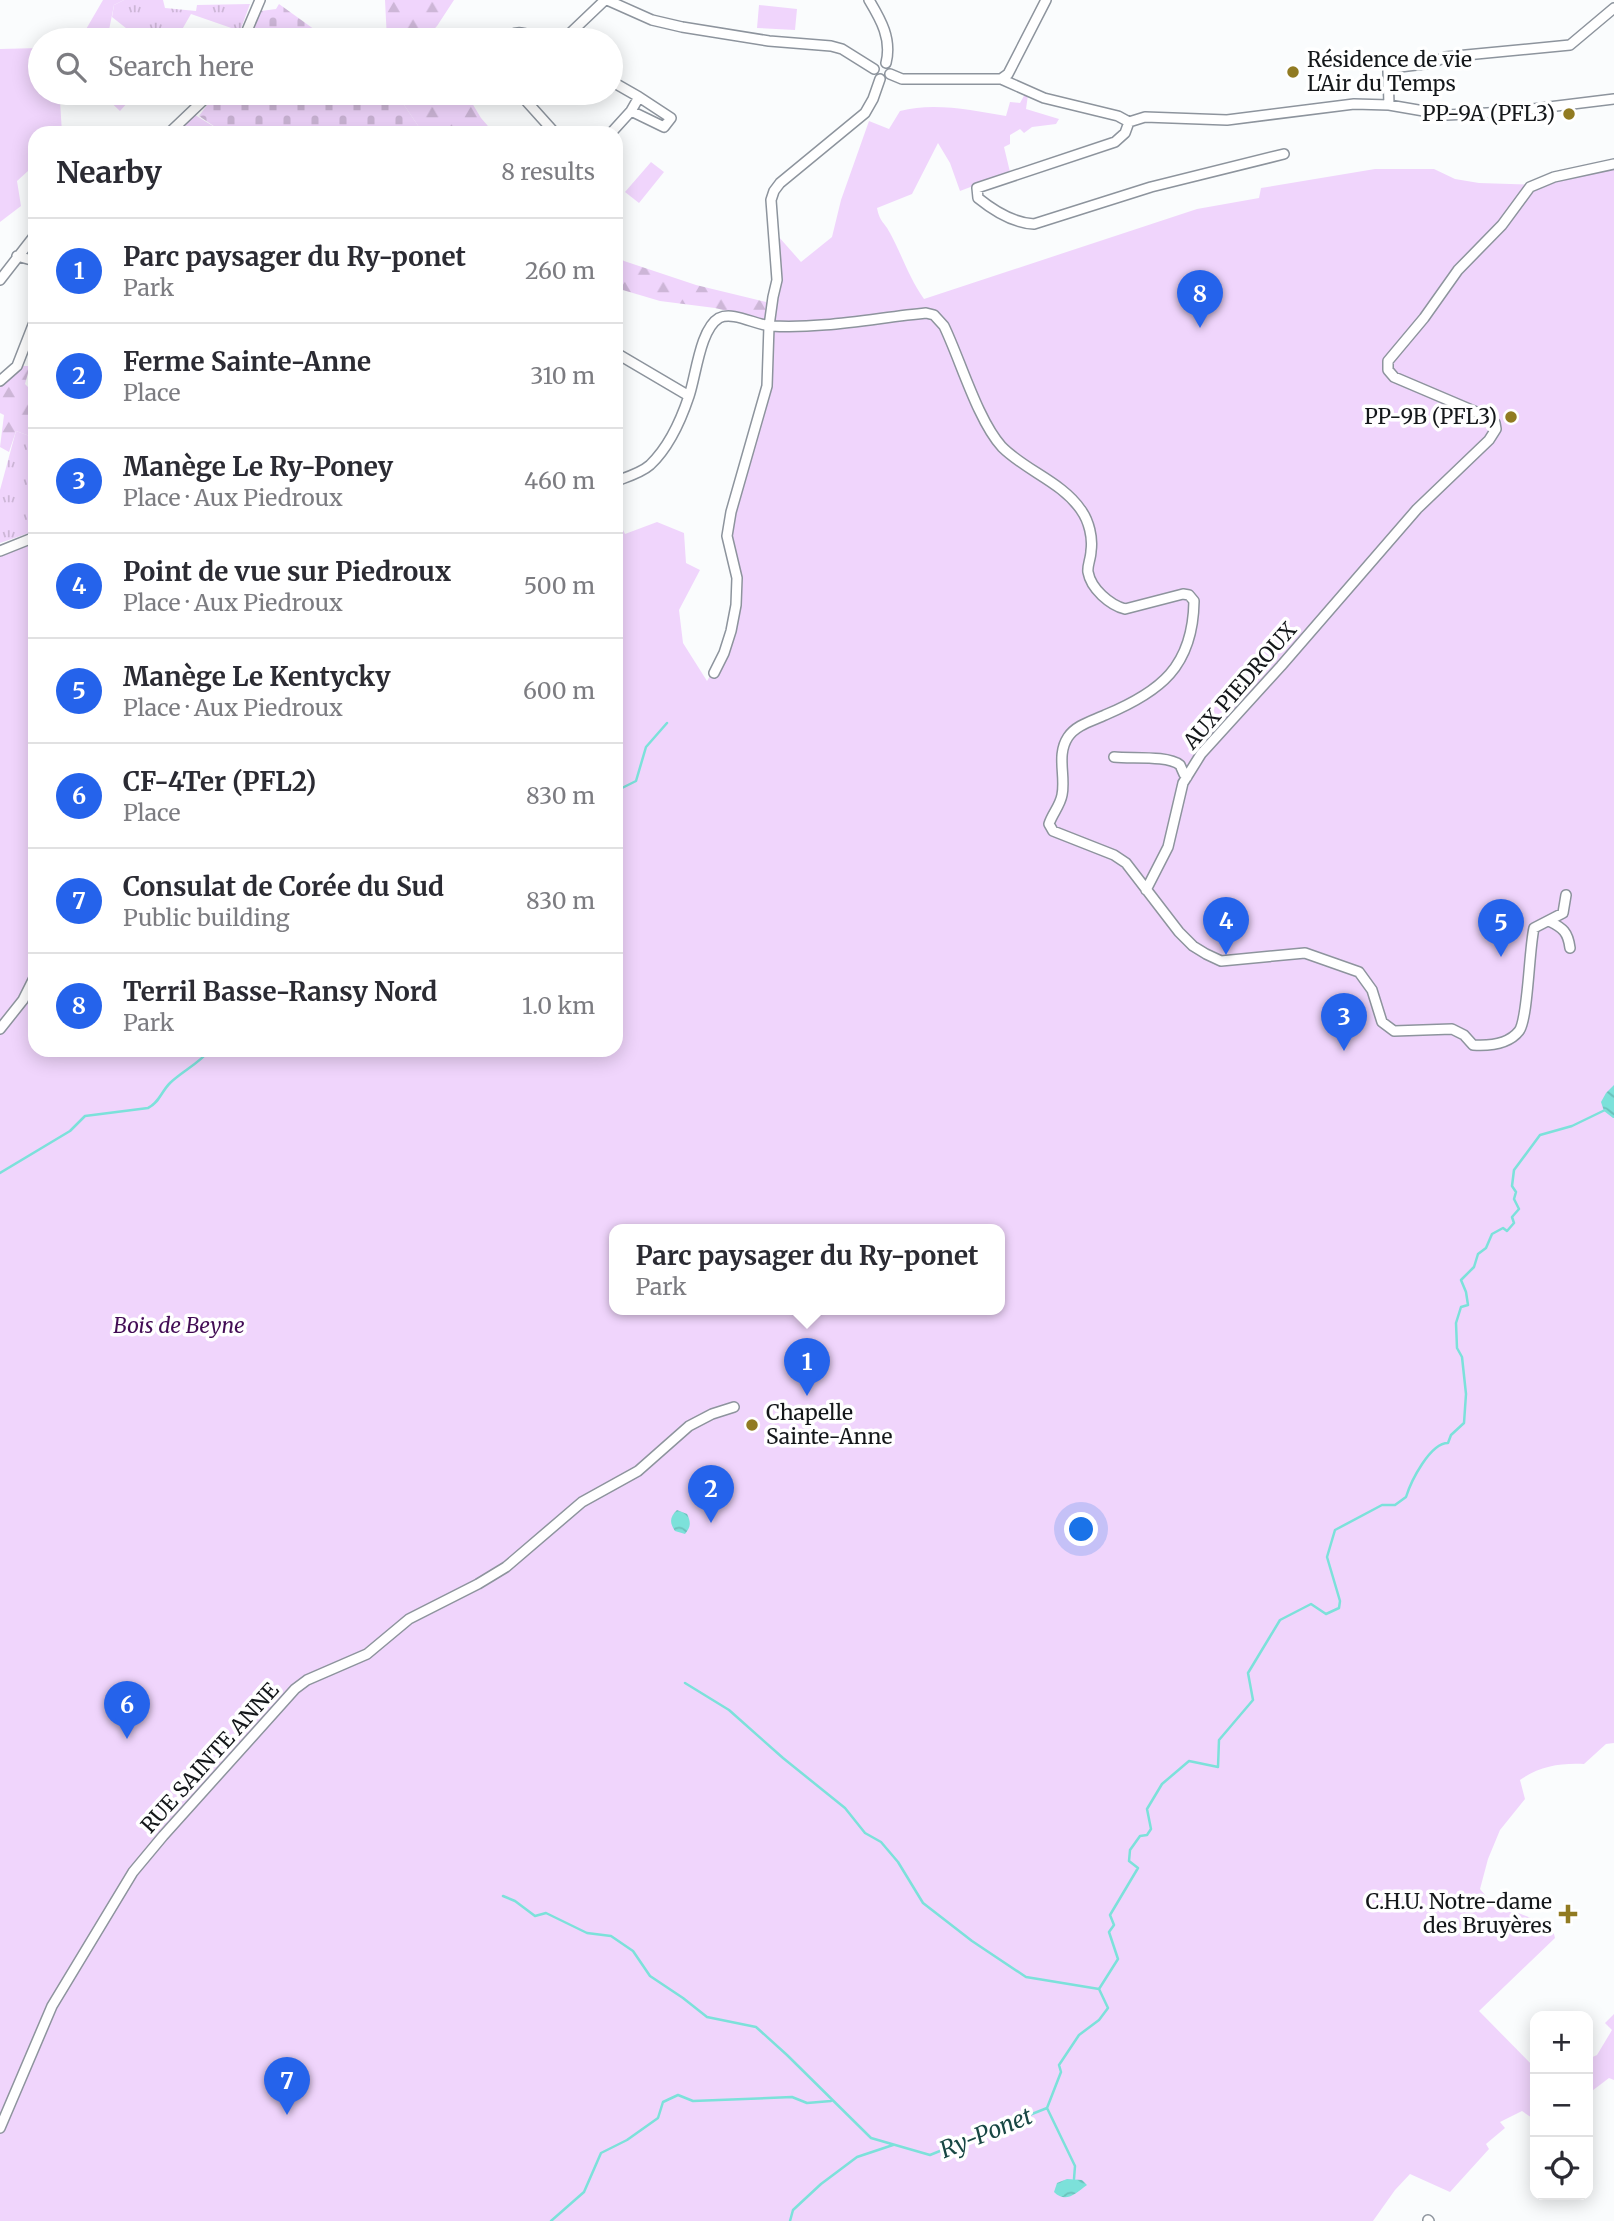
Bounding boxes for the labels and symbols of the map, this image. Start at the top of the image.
place label: Résidence de vie L'Air du Temps [1307,46,1472,97]
marker: Résidence de vie L'Air du Temps [1285,64,1301,80]
place label: PP-9A (PFL3) [1422,100,1555,127]
marker: PP-9A (PFL3) [1561,106,1577,122]
pin: 8 [1177,270,1223,328]
place label: PP-9B (PFL3) [1364,403,1497,430]
marker: PP-9B (PFL3) [1503,409,1519,425]
street label: AUX PIEDROUX [1176,617,1302,755]
pin: 4 [1203,897,1249,955]
pin: 5 [1478,899,1524,957]
pin: 3 [1321,993,1367,1051]
park label: Bois de Beyne [113,1312,245,1339]
pin: 1 [784,1338,830,1396]
place label: Chapelle Sainte-Anne [766,1399,892,1450]
marker: Chapelle Sainte-Anne [744,1417,760,1433]
pin: 2 [688,1465,734,1523]
your location [1064,1512,1098,1546]
street label: RUE SAINTE ANNE [135,1676,285,1839]
pin: 6 [104,1681,150,1739]
place label: C.H.U. Notre-dame des Bruyères [1365,1888,1552,1939]
marker: C.H.U. Notre-dame des Bruyères [1558,1904,1578,1924]
pin: 7 [264,2057,310,2115]
water label: Ry-Ponet [935,2101,1036,2164]

